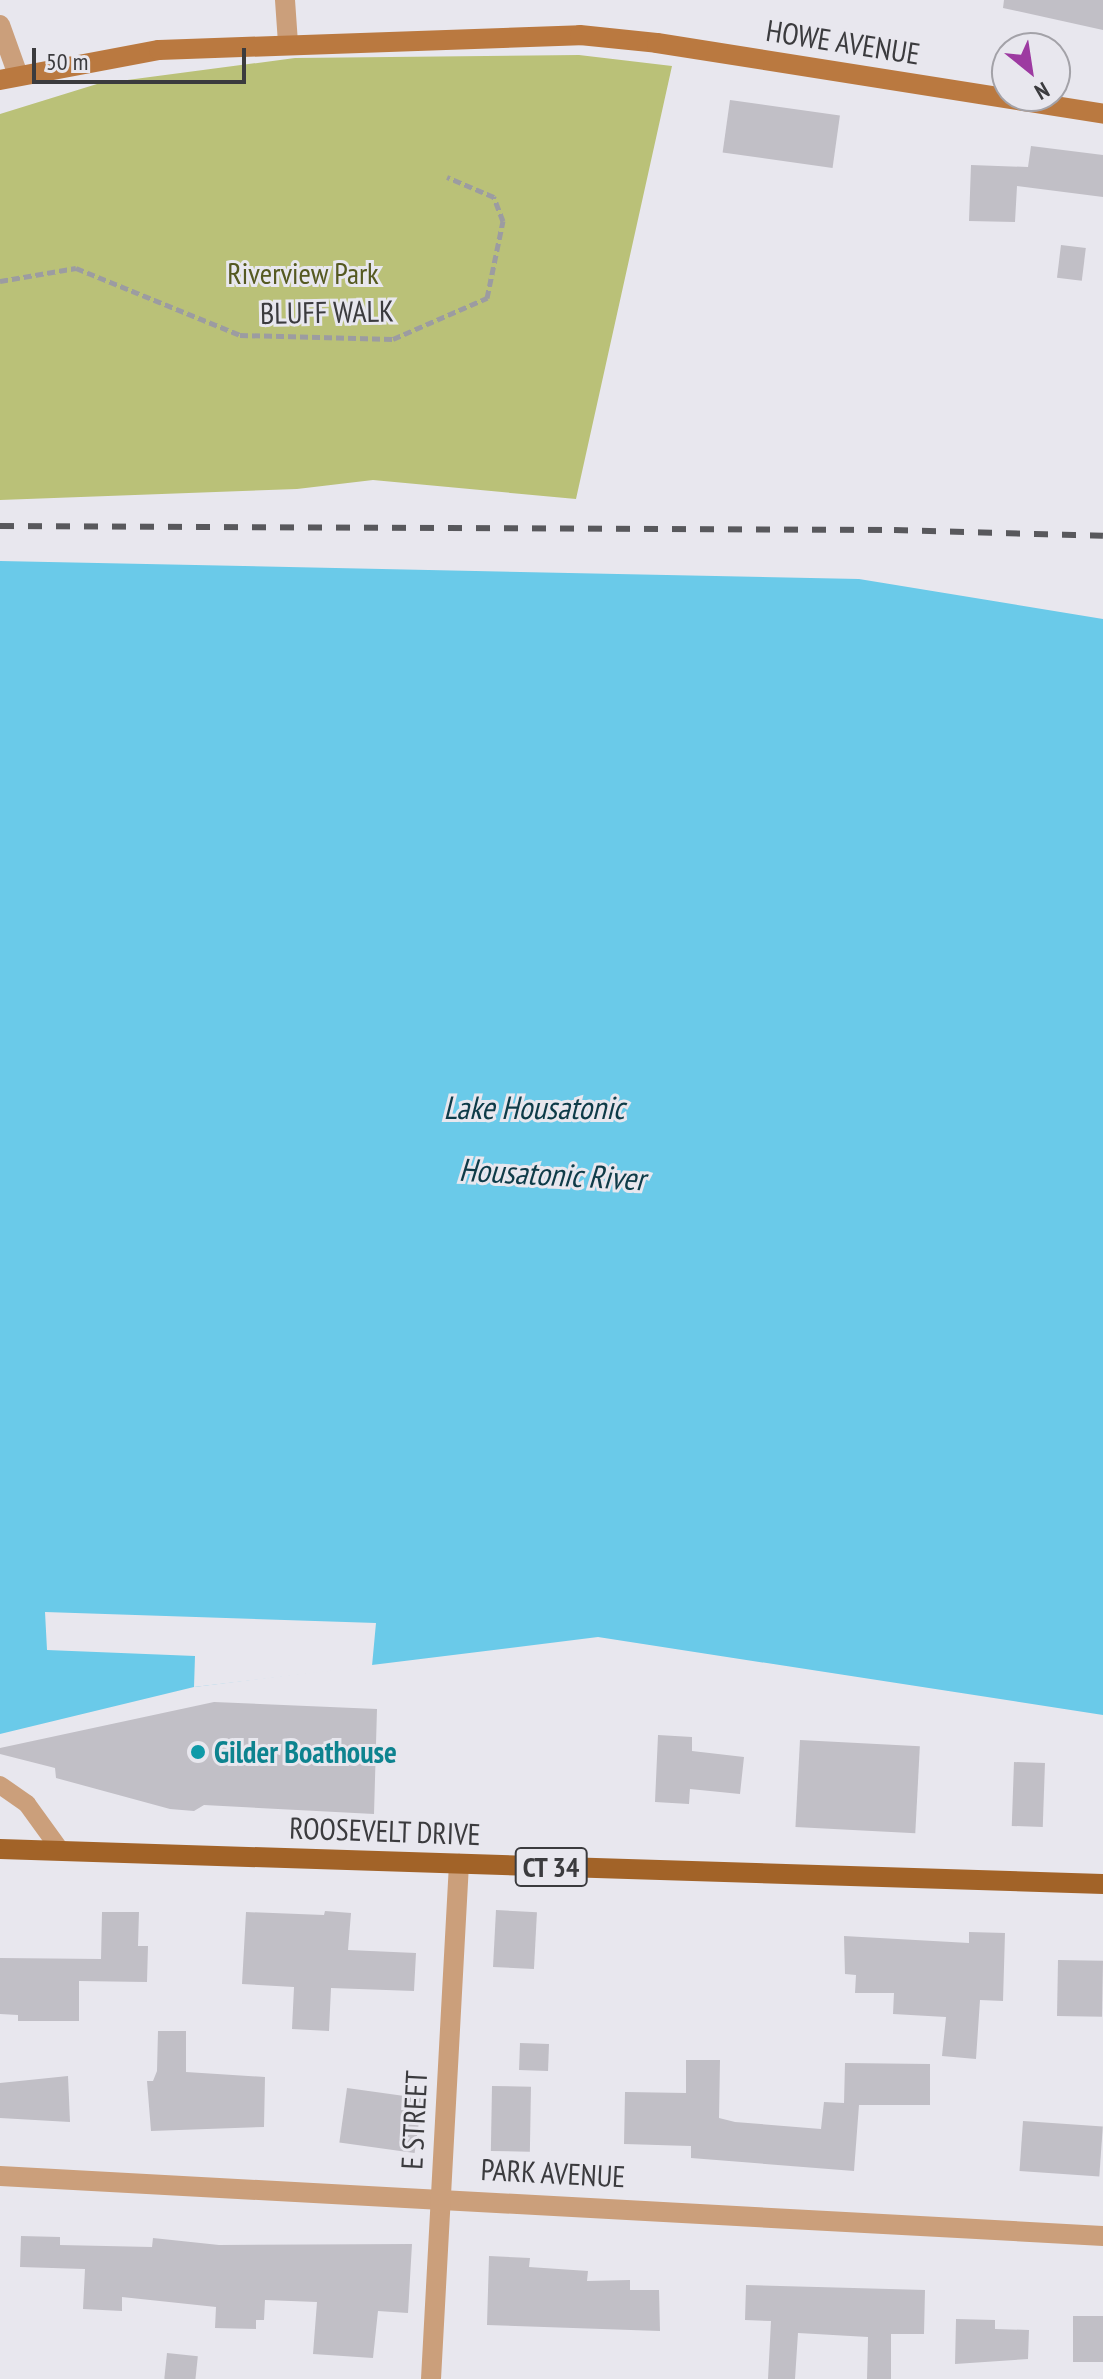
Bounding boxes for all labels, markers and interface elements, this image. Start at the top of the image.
street label: HOWE AVENUE [763,12,923,72]
scale bar [36,32,250,82]
north arrow [991,32,1071,112]
text: 50 m [46,46,88,77]
text: N [1030,76,1054,106]
park label: Riverview Park [227,255,379,291]
street label: BLUFF WALK [260,293,394,331]
water label: Lake Housatonic [444,1088,624,1126]
water label: Housatonic River [458,1150,646,1198]
place label: Gilder Boathouse [214,1734,397,1770]
marker: Gilder Boathouse [189,1743,207,1761]
street label: ROOSEVELT DRIVE [288,1810,482,1852]
road number: CT 34 [513,1843,589,1891]
street label: E STREET [393,2070,435,2170]
street label: PARK AVENUE [479,2151,627,2195]

